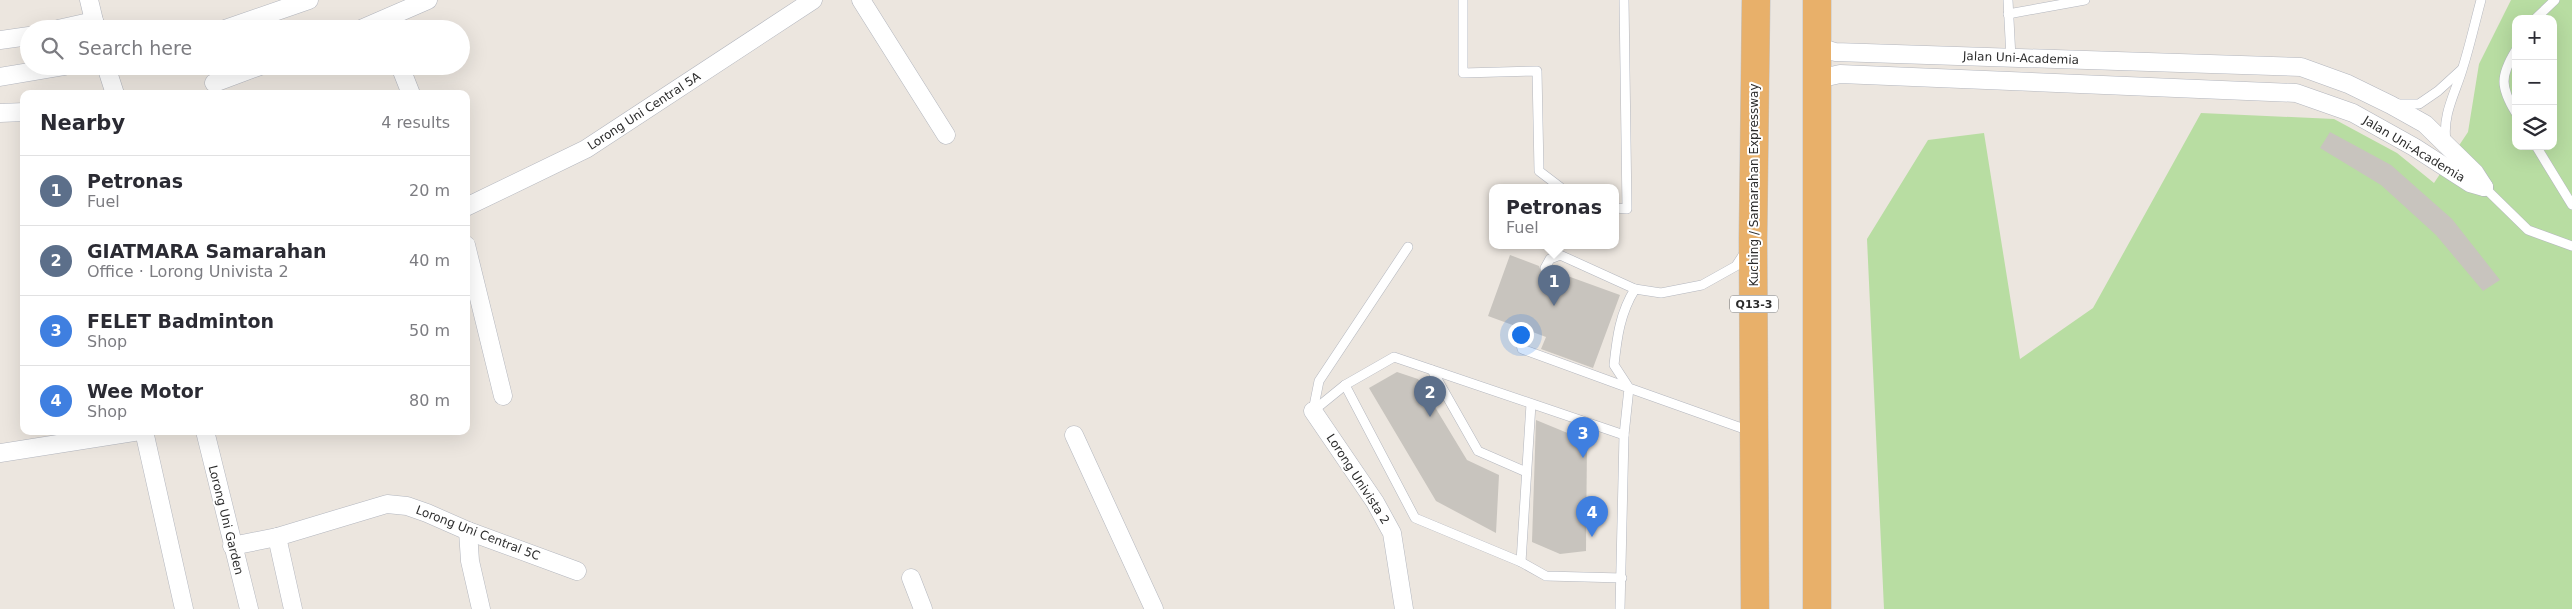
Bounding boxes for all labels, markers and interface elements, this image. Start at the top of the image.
map controls [2512,15,2557,150]
button: + [2512,15,2557,60]
search box [20,20,470,75]
icon: search [38,34,66,62]
text: Search here [78,37,192,59]
street label: Jalan Uni-Academia [1962,49,2079,67]
button: − [2512,60,2557,105]
street label: Lorong Uni Central 5A [585,69,704,153]
street label: Kuching / Samarahan Expressway [1747,83,1761,287]
button: layers [2512,105,2557,150]
text: Nearby [40,111,125,135]
text: 4 results [381,113,450,132]
street label: Jalan Uni-Academia [2360,113,2467,185]
text: Petronas [87,170,183,192]
text: 1 [50,181,62,200]
text: 20 m [409,181,450,200]
popup [1489,184,1619,249]
text: Fuel [87,192,120,211]
text: Petronas [1506,196,1602,218]
text: Fuel [1506,218,1539,237]
text: GIATMARA Samarahan [87,240,327,262]
text: 2 [50,251,62,270]
text: 40 m [409,251,450,270]
text: Office · Lorong Univista 2 [87,262,289,281]
pin: 1 [1538,265,1570,306]
road number: Q13-3 [1730,296,1778,312]
text: FELET Badminton [87,310,274,332]
text: 3 [50,321,62,340]
text: 50 m [409,321,450,340]
your location [1508,322,1534,348]
text: Shop [87,332,127,351]
pin: 2 [1414,376,1446,417]
text: Wee Motor [87,380,203,402]
text: 4 [50,391,62,410]
text: 80 m [409,391,450,410]
text: Shop [87,402,127,421]
pin: 3 [1567,417,1599,458]
street label: Lorong Univista 2 [1324,431,1392,527]
street label: Lorong Uni Garden [206,464,246,576]
pin: 4 [1576,496,1608,537]
street label: Lorong Uni Central 5C [414,503,542,563]

